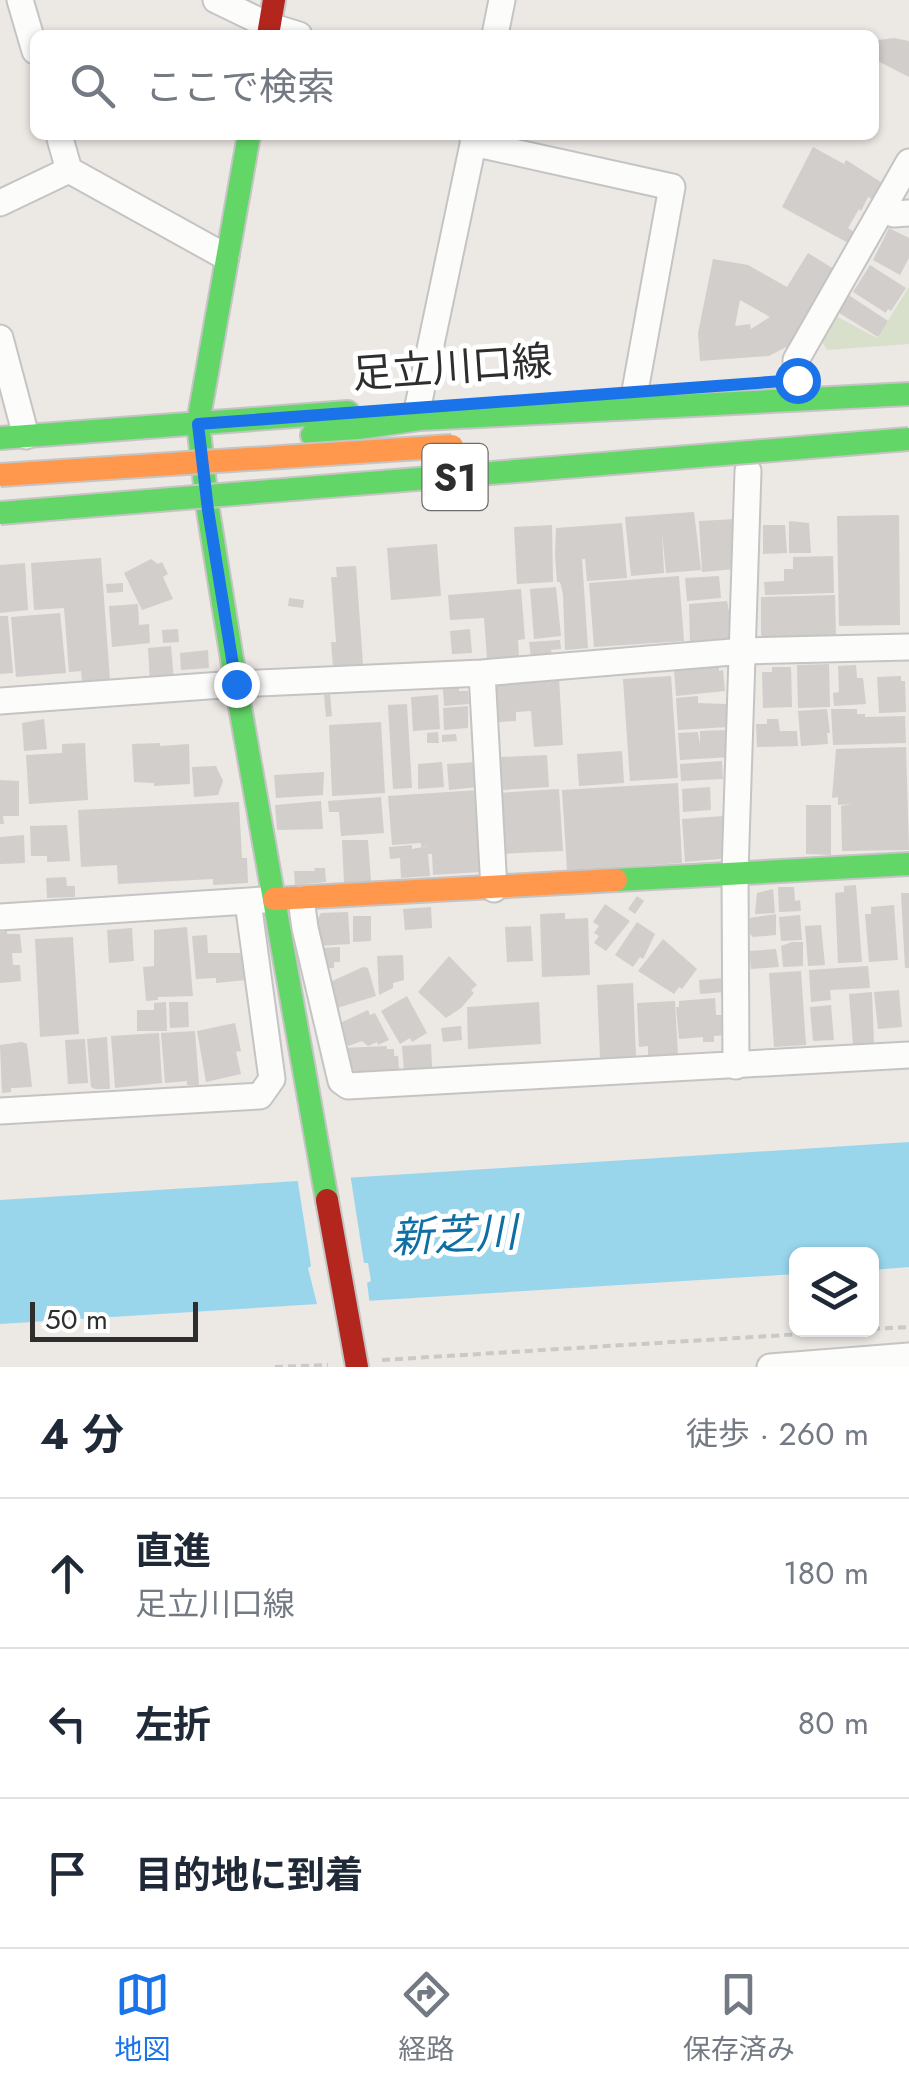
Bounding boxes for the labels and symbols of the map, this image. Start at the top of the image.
street label: 足立川口線 [350,331,554,403]
route start [775,358,821,404]
road number: S1 [422,444,488,510]
route end [214,662,260,708]
water label: 新芝川 [389,1201,522,1269]
scale bar [30,1297,198,1342]

